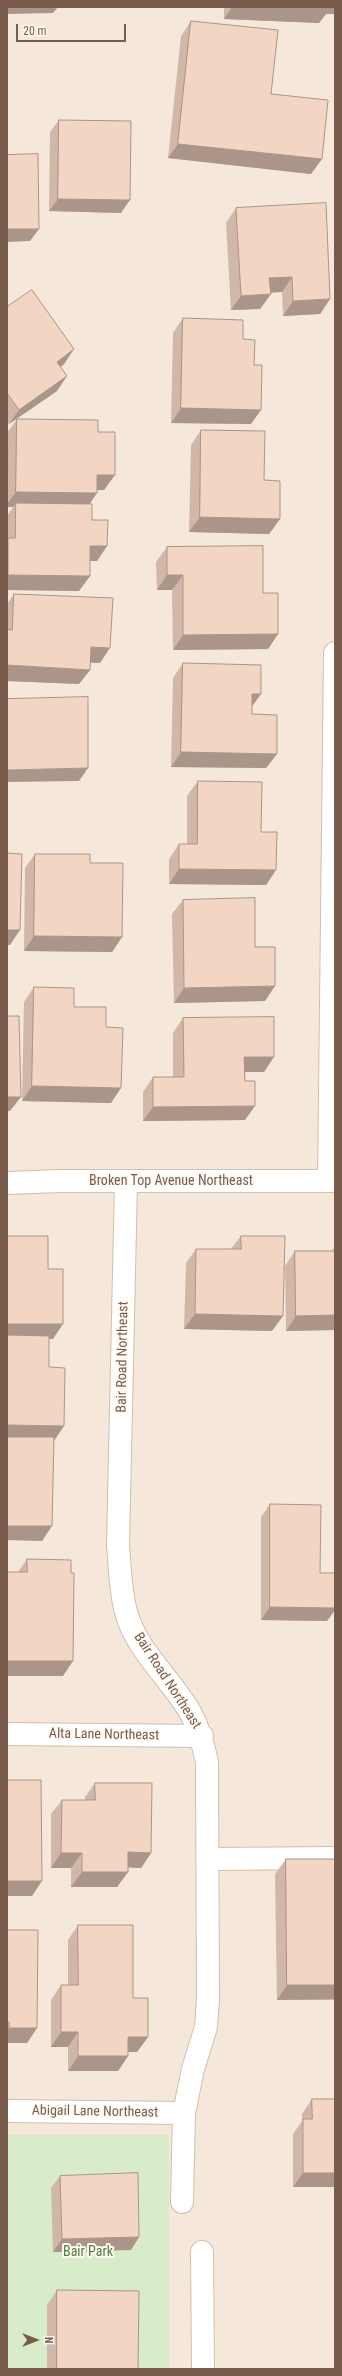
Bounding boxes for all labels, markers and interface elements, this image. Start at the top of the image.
scale bar [18,16,128,42]
text: 20 m [23,24,47,38]
street label: Broken Top Avenue Northeast [89,1173,253,1189]
street label: Bair Road Northeast [114,1301,132,1413]
street label: Bair Road Northeast [130,1630,204,1732]
street label: Alta Lane Northeast [49,1726,159,1744]
street label: Abigail Lane Northeast [32,2102,158,2122]
park label: Bair Park [63,2244,113,2260]
north arrow [16,2320,56,2360]
text: N [42,2337,55,2343]

